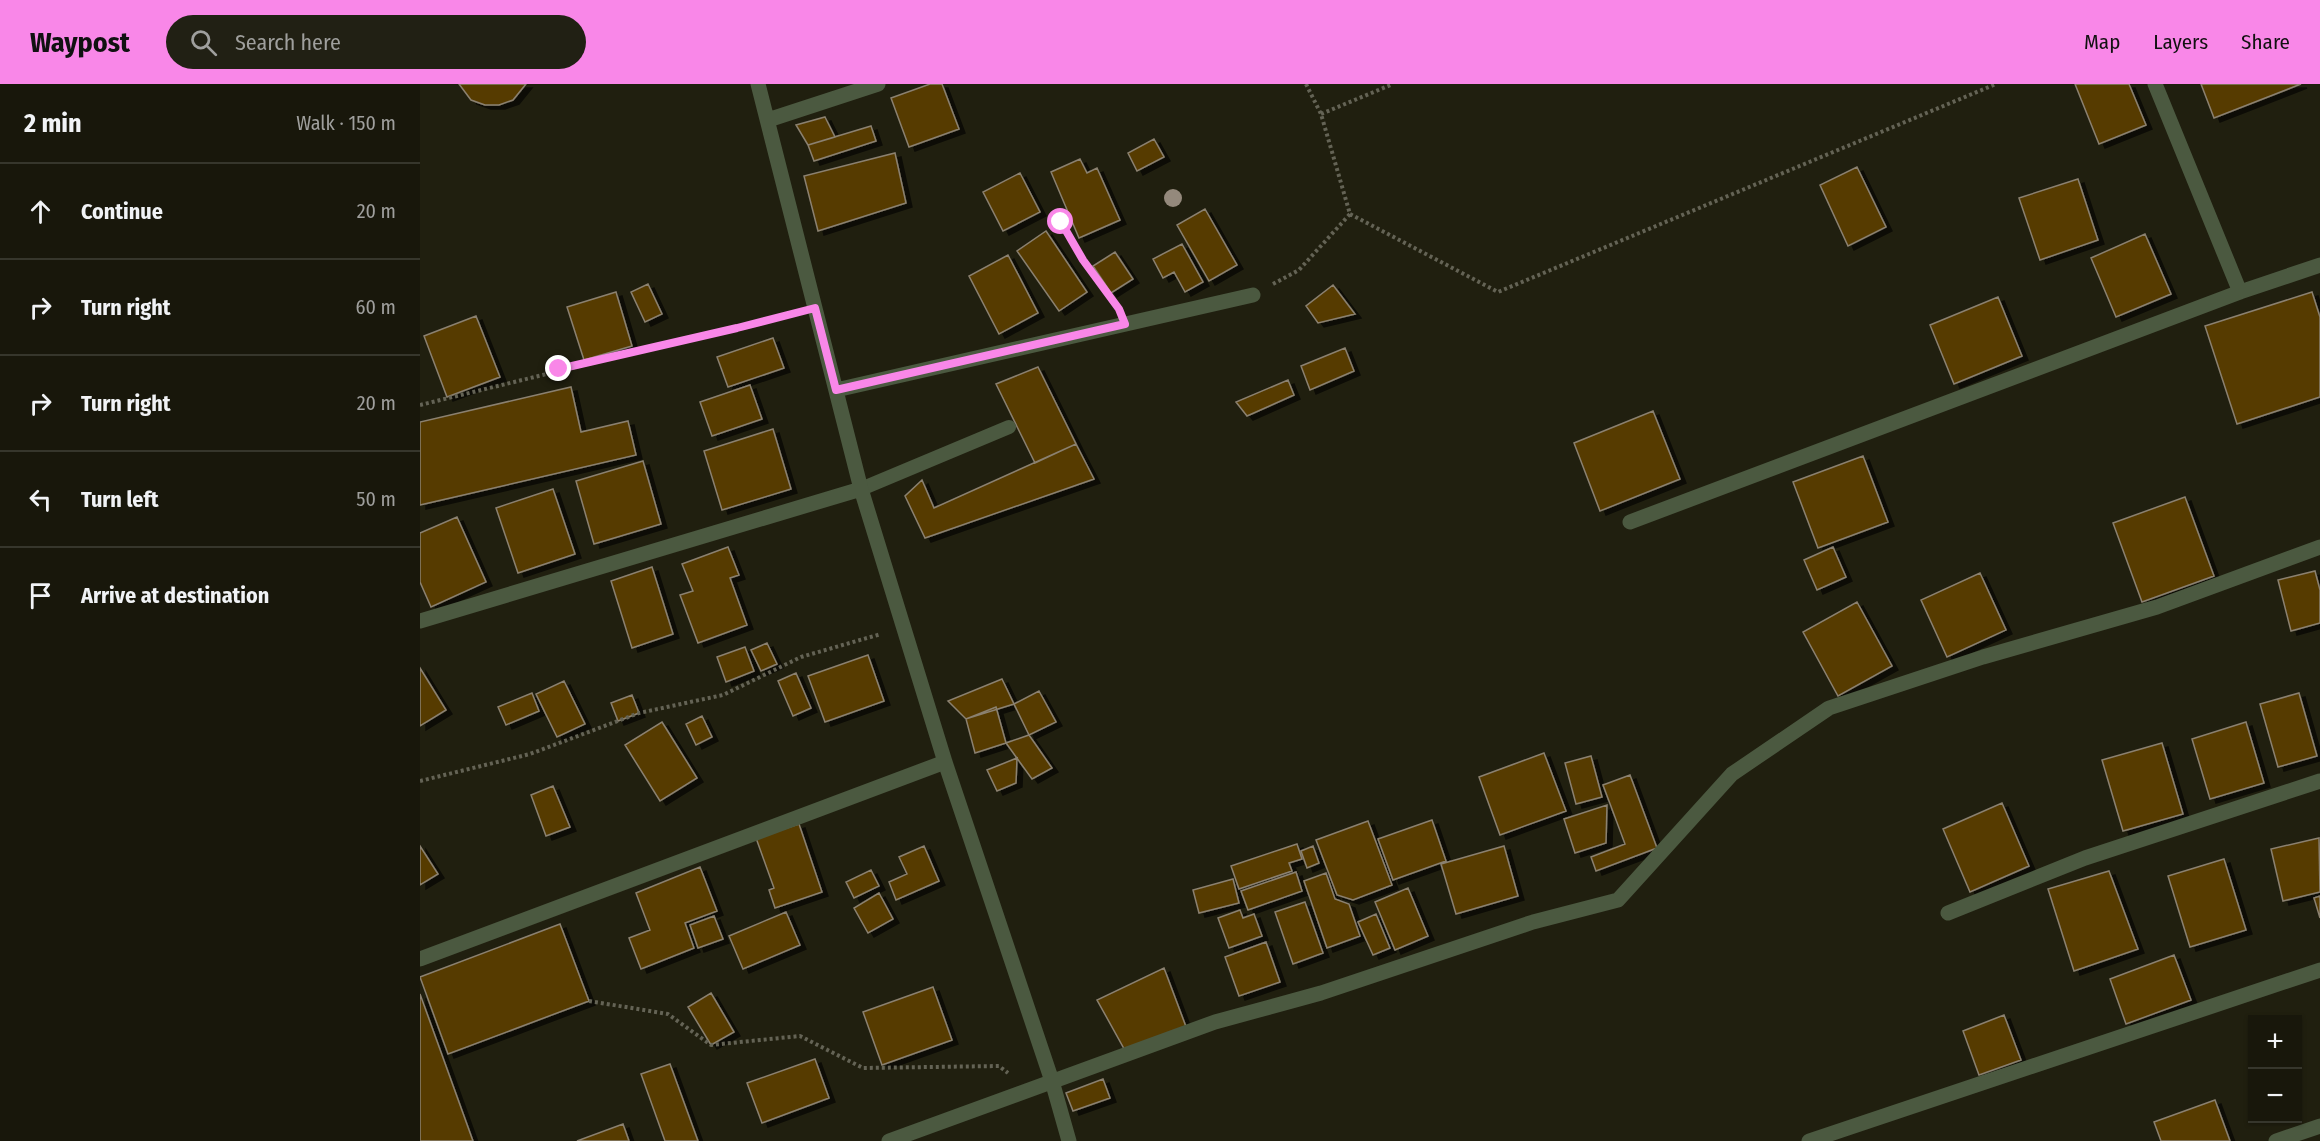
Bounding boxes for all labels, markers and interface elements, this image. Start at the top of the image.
search box [166,15,586,69]
text: Waypost [30,26,130,59]
icon: search [187,26,220,59]
text: Search here [235,29,341,56]
text: Map [2084,29,2120,55]
text: Layers [2153,29,2208,55]
text: Share [2241,29,2290,55]
text: 2 min [24,108,82,139]
text: Walk · 150 m [296,111,396,135]
icon: ahead [24,195,57,228]
text: Continue [81,198,163,225]
text: 20 m [357,199,396,223]
route start [1047,208,1073,234]
icon: right [24,291,57,324]
text: Turn right [81,294,170,321]
text: 60 m [356,295,396,319]
route end [545,355,571,381]
icon: right [24,387,57,420]
text: Turn right [81,390,170,417]
text: 20 m [357,391,396,415]
icon: left [24,483,57,516]
text: Turn left [81,486,159,513]
text: 50 m [356,487,396,511]
icon: arrive [24,579,57,612]
text: Arrive at destination [81,582,269,609]
map controls [2248,1015,2302,1123]
button: + [2248,1015,2302,1069]
button: − [2248,1069,2302,1123]

